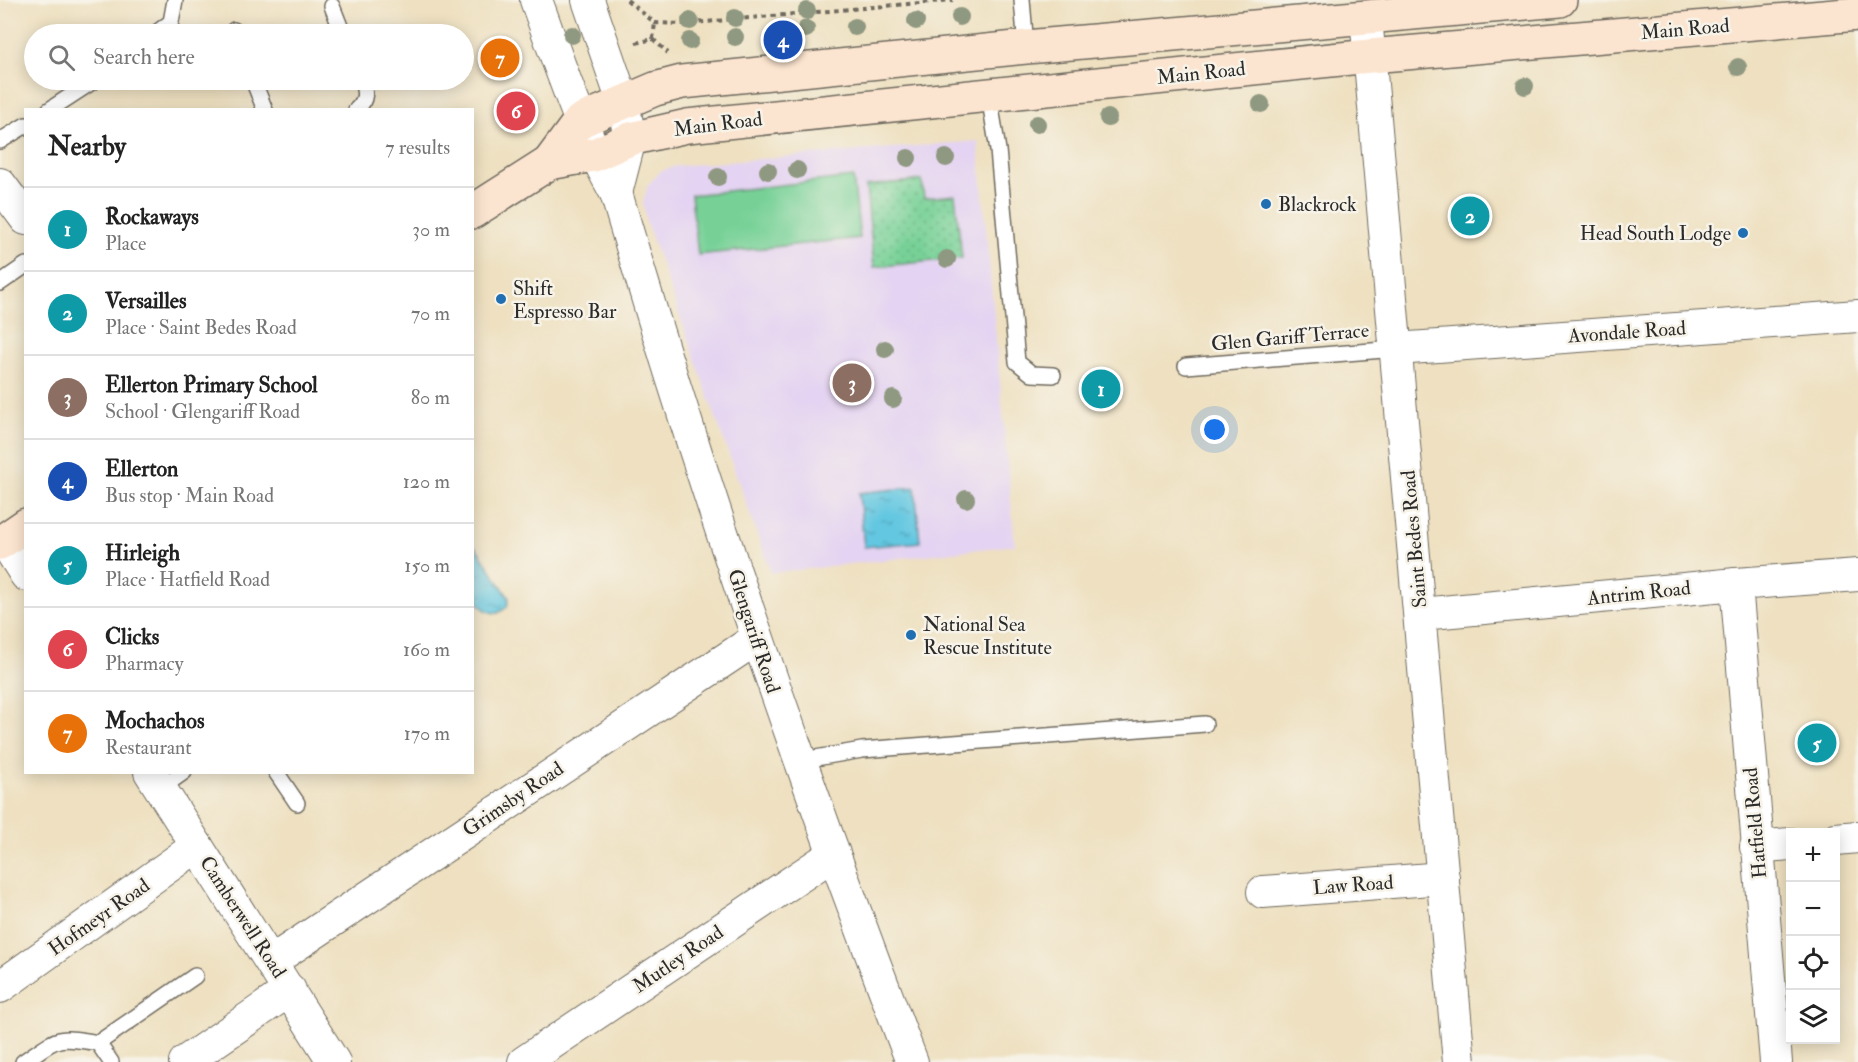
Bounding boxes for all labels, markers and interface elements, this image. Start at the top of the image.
street label: Main Road [1640,13,1731,45]
pin: 4 [764,18,802,63]
search box [24,24,474,90]
pin: 7 [480,36,520,80]
icon: search [45,41,78,74]
text: Search here [93,43,195,71]
street label: Main Road [1155,56,1247,90]
pin: 6 [496,88,536,134]
street label: Main Road [672,106,764,142]
text: Nearby [48,131,126,163]
text: 7 results [385,135,450,160]
place label: Blackrock [1278,192,1357,217]
pin: 2 [1450,194,1490,238]
marker: Blackrock [1259,197,1273,211]
text: Rockaways [105,203,199,231]
text: 1 [64,217,71,242]
text: 30 m [412,217,450,242]
place label: Head South Lodge [1580,221,1731,246]
marker: Head South Lodge [1736,226,1750,240]
text: Place [105,231,146,256]
place label: Shift Espresso Bar [513,276,617,325]
text: Versailles [105,287,187,315]
marker: Shift Espresso Bar [494,292,508,306]
text: 2 [62,301,73,326]
text: 70 m [411,301,450,326]
text: Place · Saint Bedes Road [105,315,297,340]
street label: Avondale Road [1566,315,1687,349]
street label: Glen Gariff Terrace [1210,318,1370,356]
pin: 3 [832,360,872,406]
pin: 1 [1082,366,1120,412]
text: Ellerton Primary School [105,371,318,399]
text: 3 [64,385,71,410]
text: 80 m [411,385,450,410]
text: School · Glengariff Road [105,399,300,424]
your location [1200,415,1229,444]
text: Ellerton [105,455,178,483]
text: 4 [62,469,73,494]
text: 120 m [403,469,450,494]
street label: Saint Bedes Road [1396,469,1432,609]
text: Bus stop · Main Road [105,483,274,508]
text: Hirleigh [105,539,180,567]
text: 5 [63,553,72,578]
text: 150 m [404,553,450,578]
street label: Glengariff Road [722,566,786,696]
text: Place · Hatfield Road [105,567,270,592]
street label: Antrim Road [1585,575,1692,611]
place label: National Sea Rescue Institute [923,612,1052,660]
text: Clicks [105,623,159,651]
marker: National Sea Rescue Institute [904,628,918,642]
text: 6 [62,637,73,662]
text: 160 m [403,637,450,662]
text: Pharmacy [105,651,183,676]
text: Mochachos [105,707,204,735]
pin: 5 [1798,720,1836,766]
text: 7 [63,721,72,746]
text: 170 m [404,721,450,746]
text: Restaurant [105,735,192,760]
street label: Grimsby Road [458,756,568,842]
street label: Hatfield Road [1738,766,1772,880]
map controls [1786,828,1840,1044]
button: + [1786,828,1840,882]
street label: Camberwell Road [194,851,292,983]
street label: Law Road [1312,870,1394,900]
street label: Hofmeyr Road [43,873,155,961]
button: − [1786,882,1840,936]
street label: Mutley Road [628,919,728,998]
button: locate [1786,936,1840,990]
button: layers [1786,990,1840,1044]

